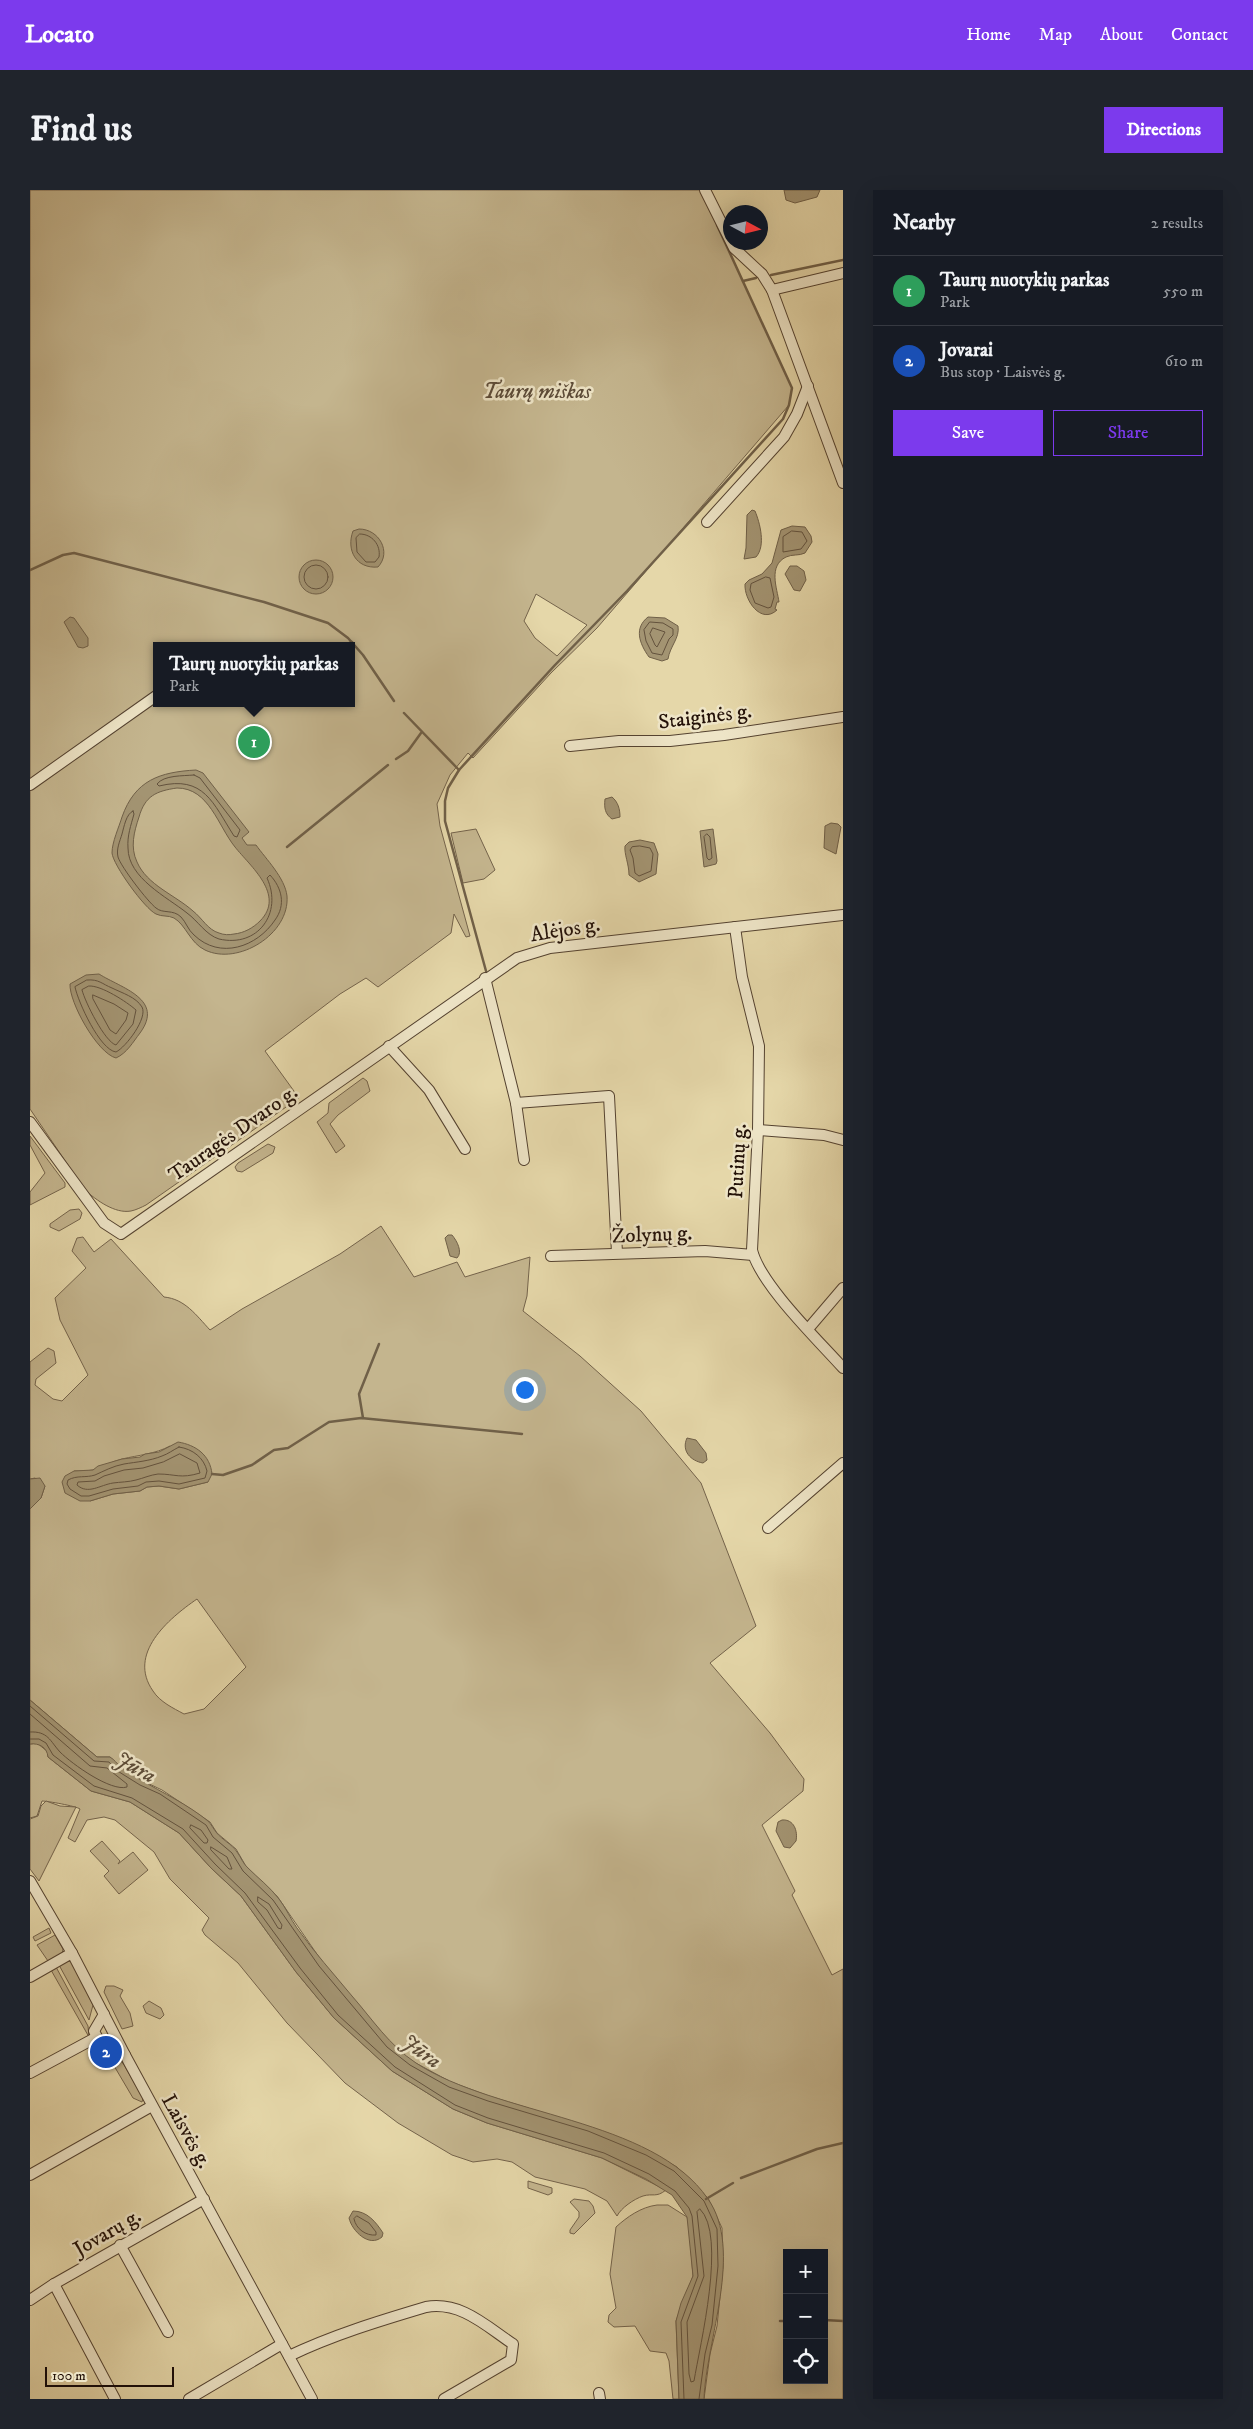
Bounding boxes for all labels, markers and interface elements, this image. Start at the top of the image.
text: Locato [25,20,94,50]
text: Home [966,24,1011,46]
text: Map [1039,24,1072,46]
text: About [1100,24,1143,46]
text: Contact [1171,24,1228,46]
button: Directions [1104,107,1223,153]
text: Find us [30,108,132,152]
north arrow [723,205,768,250]
text: Nearby [893,210,955,236]
text: 2 results [1151,213,1203,233]
text: Taurų nuotykių parkas [940,269,1109,292]
text: 1 [906,281,912,301]
text: 550 m [1163,281,1203,301]
text: Park [940,292,970,312]
text: Jovarai [940,339,993,362]
text: 2 [905,351,913,371]
text: 610 m [1165,351,1203,371]
text: Bus stop · Laisvės g. [940,362,1065,382]
park label: Taurų miškas [483,379,592,405]
button: Save [893,410,1043,456]
button: Share [1053,410,1203,456]
popup [153,642,355,707]
text: Taurų nuotykių parkas [169,653,339,676]
text: Park [169,676,199,696]
street label: Staiginės g. [657,698,753,736]
pin: 1 [238,723,270,761]
street label: Alėjos g. [528,912,602,948]
street label: Tauragės Dvaro g. [164,1080,303,1188]
street label: Putinų g. [723,1123,753,1199]
street label: Žolynų g. [611,1219,693,1249]
your location [512,1377,538,1403]
water label: Jūra [110,1745,161,1789]
water label: Jūra [396,2028,446,2075]
pin: 2 [90,2033,122,2071]
street label: Laisvės g. [155,2090,217,2173]
street label: Jovarų g. [67,2203,146,2264]
map controls [783,2249,828,2384]
button: + [783,2249,828,2294]
button: − [783,2294,828,2339]
button: locate [783,2339,828,2384]
scale bar [45,2364,174,2387]
text: 100 m [52,2367,86,2385]

